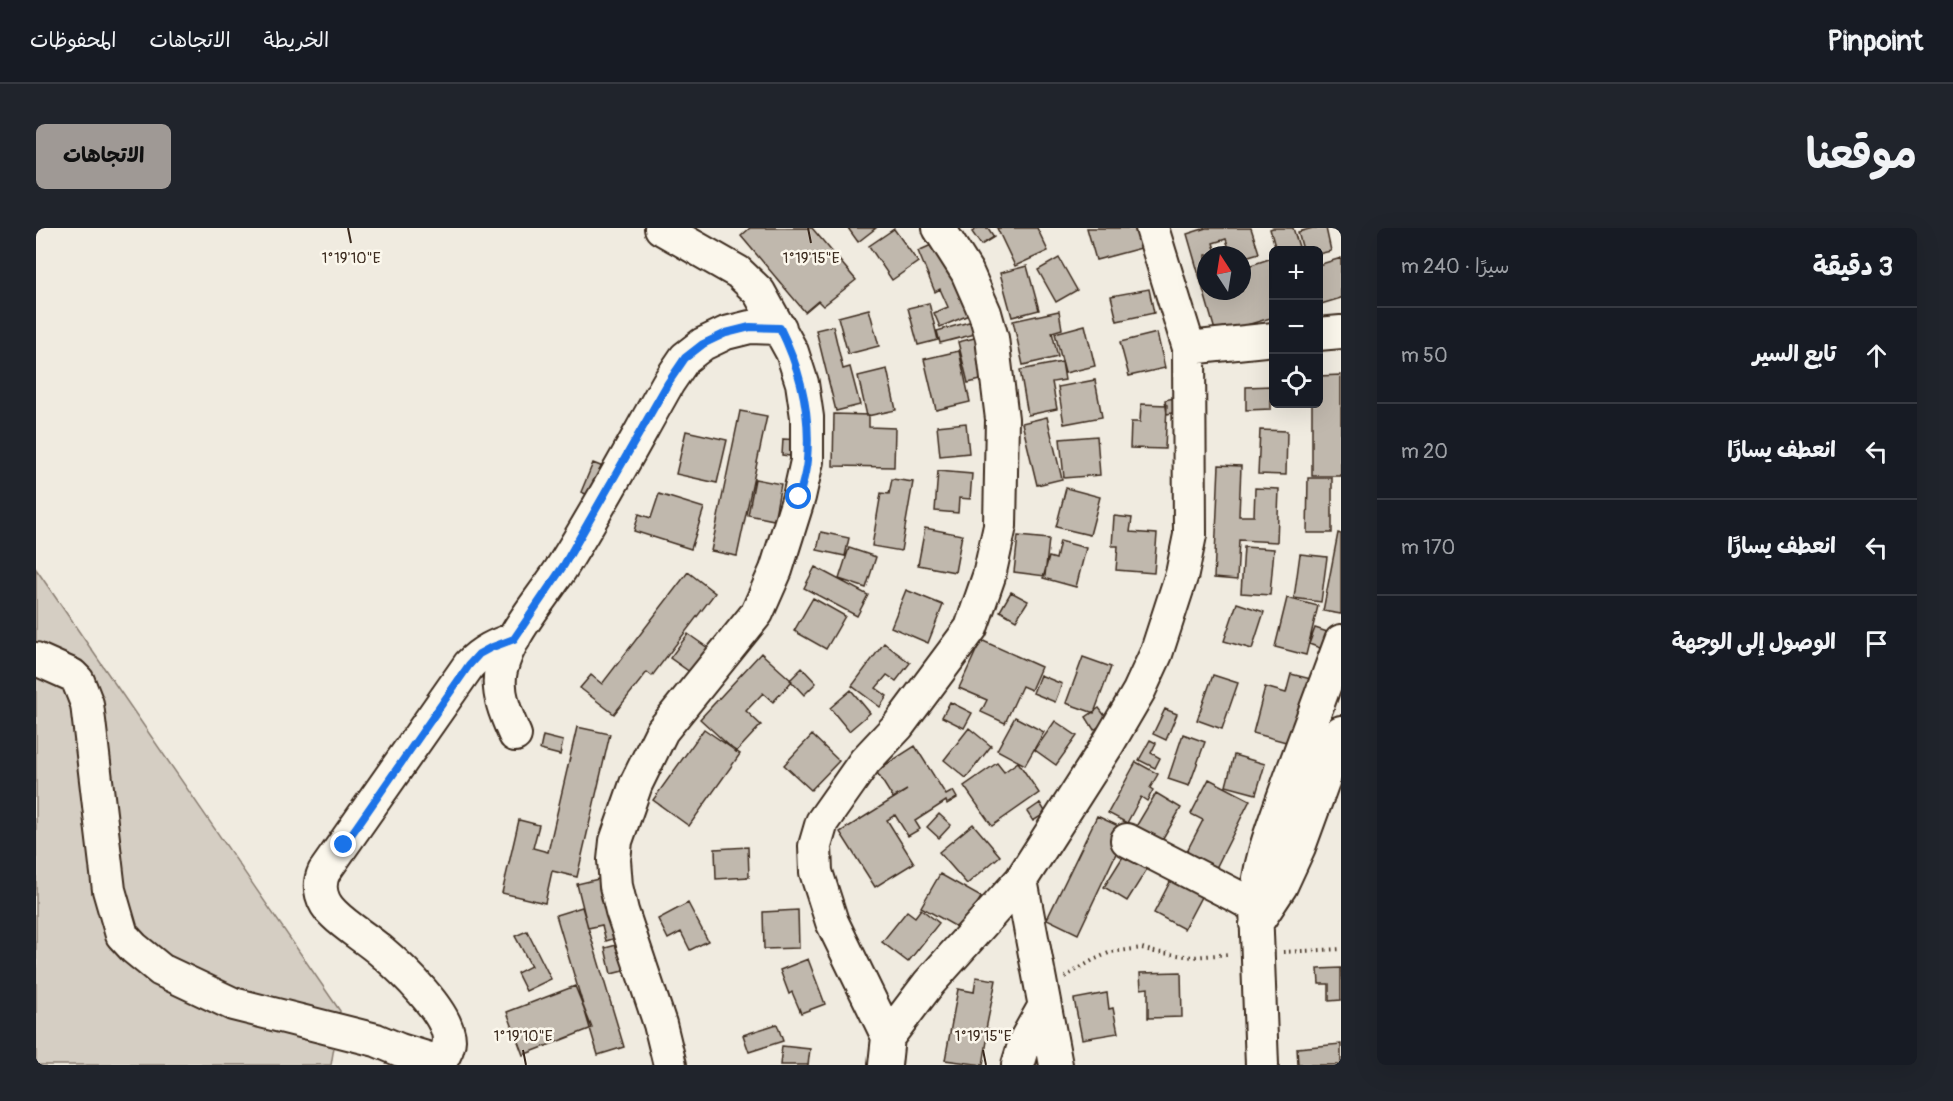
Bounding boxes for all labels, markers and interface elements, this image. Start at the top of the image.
text: Pinpoint [1827,24,1923,59]
text: المحفوظات [30,27,116,54]
text: الاتجاهات [149,27,231,54]
text: الخريطة [264,27,329,54]
button: الاتجاهات [36,124,171,189]
text: موقعنا [1806,129,1917,181]
north arrow [1197,246,1251,300]
map controls [1269,246,1323,408]
button: + [1269,246,1323,300]
text: 1°19'10"E [322,249,381,268]
text: 1°19'15"E [783,249,840,268]
text: 3 دقيقة [1813,251,1893,283]
text: سيرًا · 240 m [1401,254,1510,279]
button: − [1269,300,1323,354]
icon: ahead [1860,339,1893,372]
text: تابع السير [1753,340,1836,368]
text: 50 m [1401,343,1448,368]
button: locate [1269,354,1323,408]
icon: left [1860,435,1893,468]
text: انعطف يسارًا [1727,436,1836,464]
text: 20 m [1401,439,1448,464]
route start [785,483,811,509]
icon: left [1860,531,1893,564]
text: انعطف يسارًا [1727,532,1836,560]
text: 170 m [1401,535,1455,560]
icon: arrive [1860,627,1893,660]
text: الوصول إلى الوجهة [1672,628,1836,656]
route end [330,831,356,857]
text: 1°19'10"E [494,1027,553,1046]
text: 1°19'15"E [955,1027,1012,1046]

